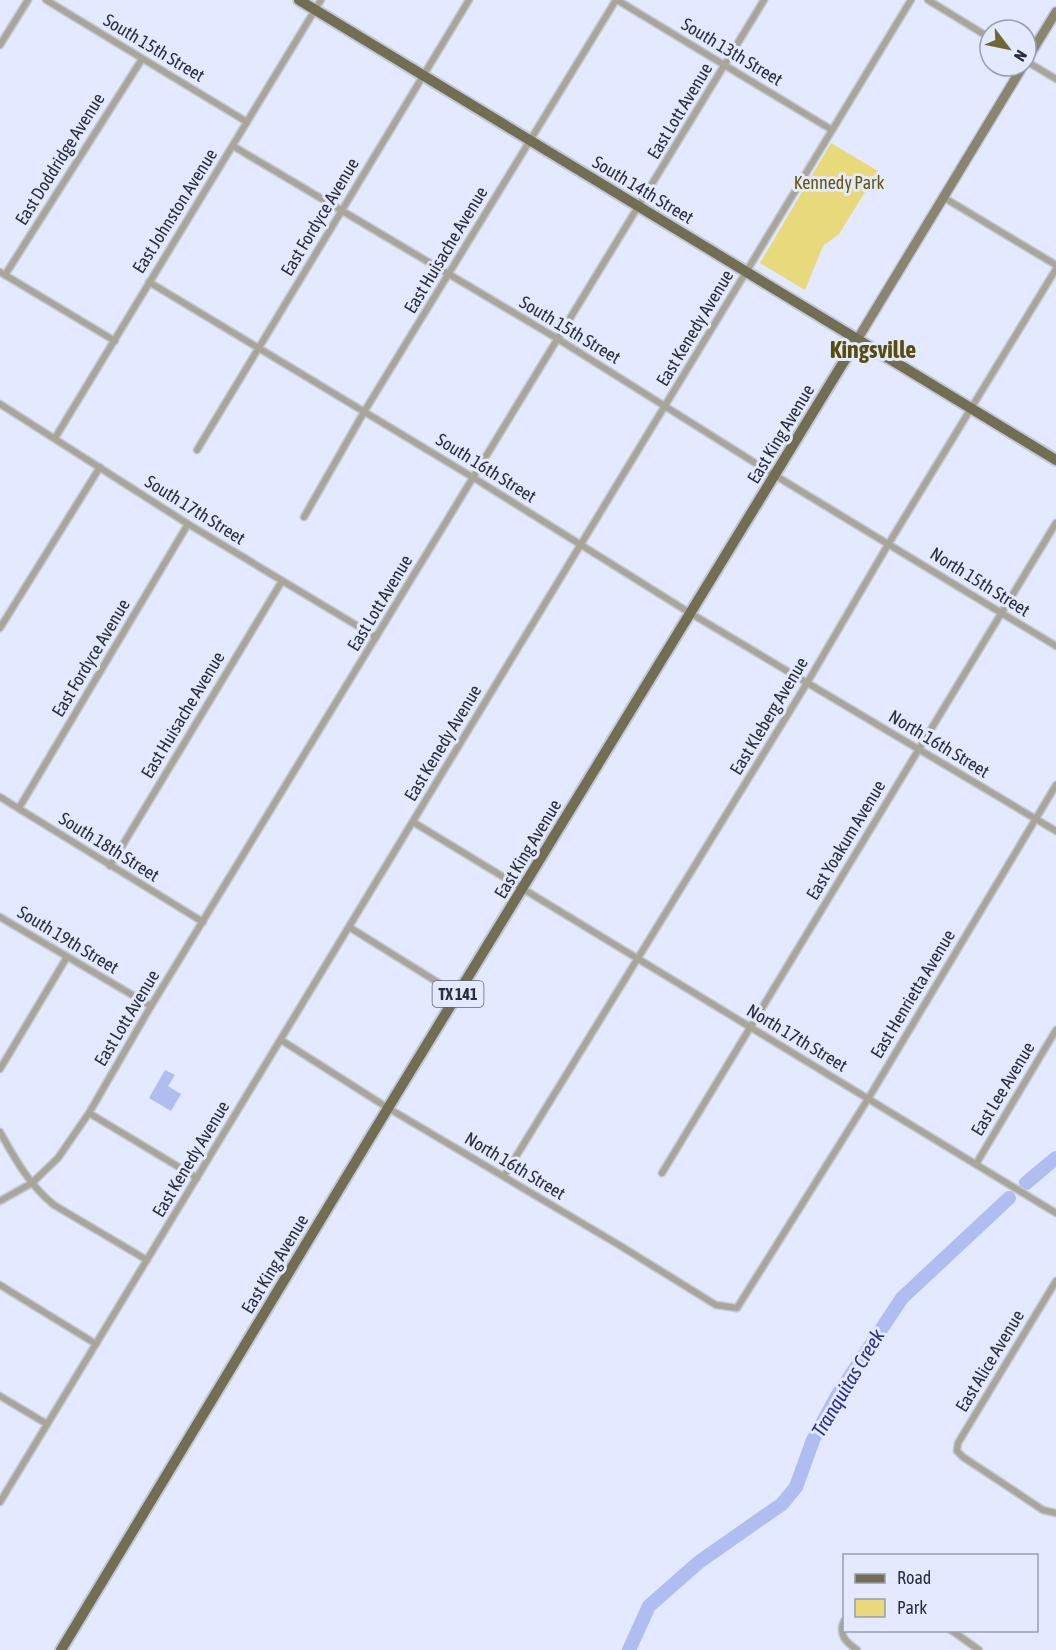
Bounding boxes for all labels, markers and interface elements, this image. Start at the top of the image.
street label: South 15th Street [100,9,208,86]
street label: South 13th Street [678,13,786,90]
north arrow [978,18,1038,78]
text: N [1011,47,1031,65]
street label: East Lott Avenue [643,59,716,162]
street label: East Doddridge Avenue [11,89,109,229]
street label: East Johnston Avenue [128,145,221,277]
street label: South 14th Street [589,151,697,228]
street label: East Fordyce Avenue [276,154,363,279]
park label: Kennedy Park [794,172,884,193]
street label: East Huisache Avenue [400,183,492,317]
street label: East Kenedy Avenue [652,266,737,390]
street label: South 15th Street [516,291,624,368]
district label: Kingsville [830,336,916,363]
street label: East King Avenue [743,380,818,487]
street label: South 16th Street [432,428,540,507]
street label: South 17th Street [141,470,249,549]
street label: North 15th Street [927,543,1034,621]
street label: East Lott Avenue [343,551,416,654]
street label: East Fordyce Avenue [47,595,134,720]
street label: East Huisache Avenue [137,648,229,782]
street label: East Kleberg Avenue [725,653,812,778]
street label: East Kenedy Avenue [400,681,485,805]
street label: North 16th Street [885,705,993,782]
street label: East Yoakum Avenue [802,776,890,903]
street label: East King Avenue [490,795,565,902]
street label: South 18th Street [55,807,163,886]
street label: South 19th Street [14,901,122,978]
street label: East Henrietta Avenue [866,926,959,1062]
street label: East Lott Avenue [90,966,163,1069]
road number: TX 141 [432,981,484,1007]
street label: North 17th Street [743,999,851,1076]
street label: East Lee Avenue [966,1038,1039,1139]
street label: East Kenedy Avenue [148,1097,233,1221]
street label: North 16th Street [461,1127,569,1204]
street label: East King Avenue [237,1210,312,1317]
street label: East Alice Avenue [951,1306,1028,1415]
water label: Tranquitas Creek [807,1325,889,1441]
legend [843,1554,1038,1632]
text: Road [897,1567,931,1588]
text: Park [897,1597,927,1618]

